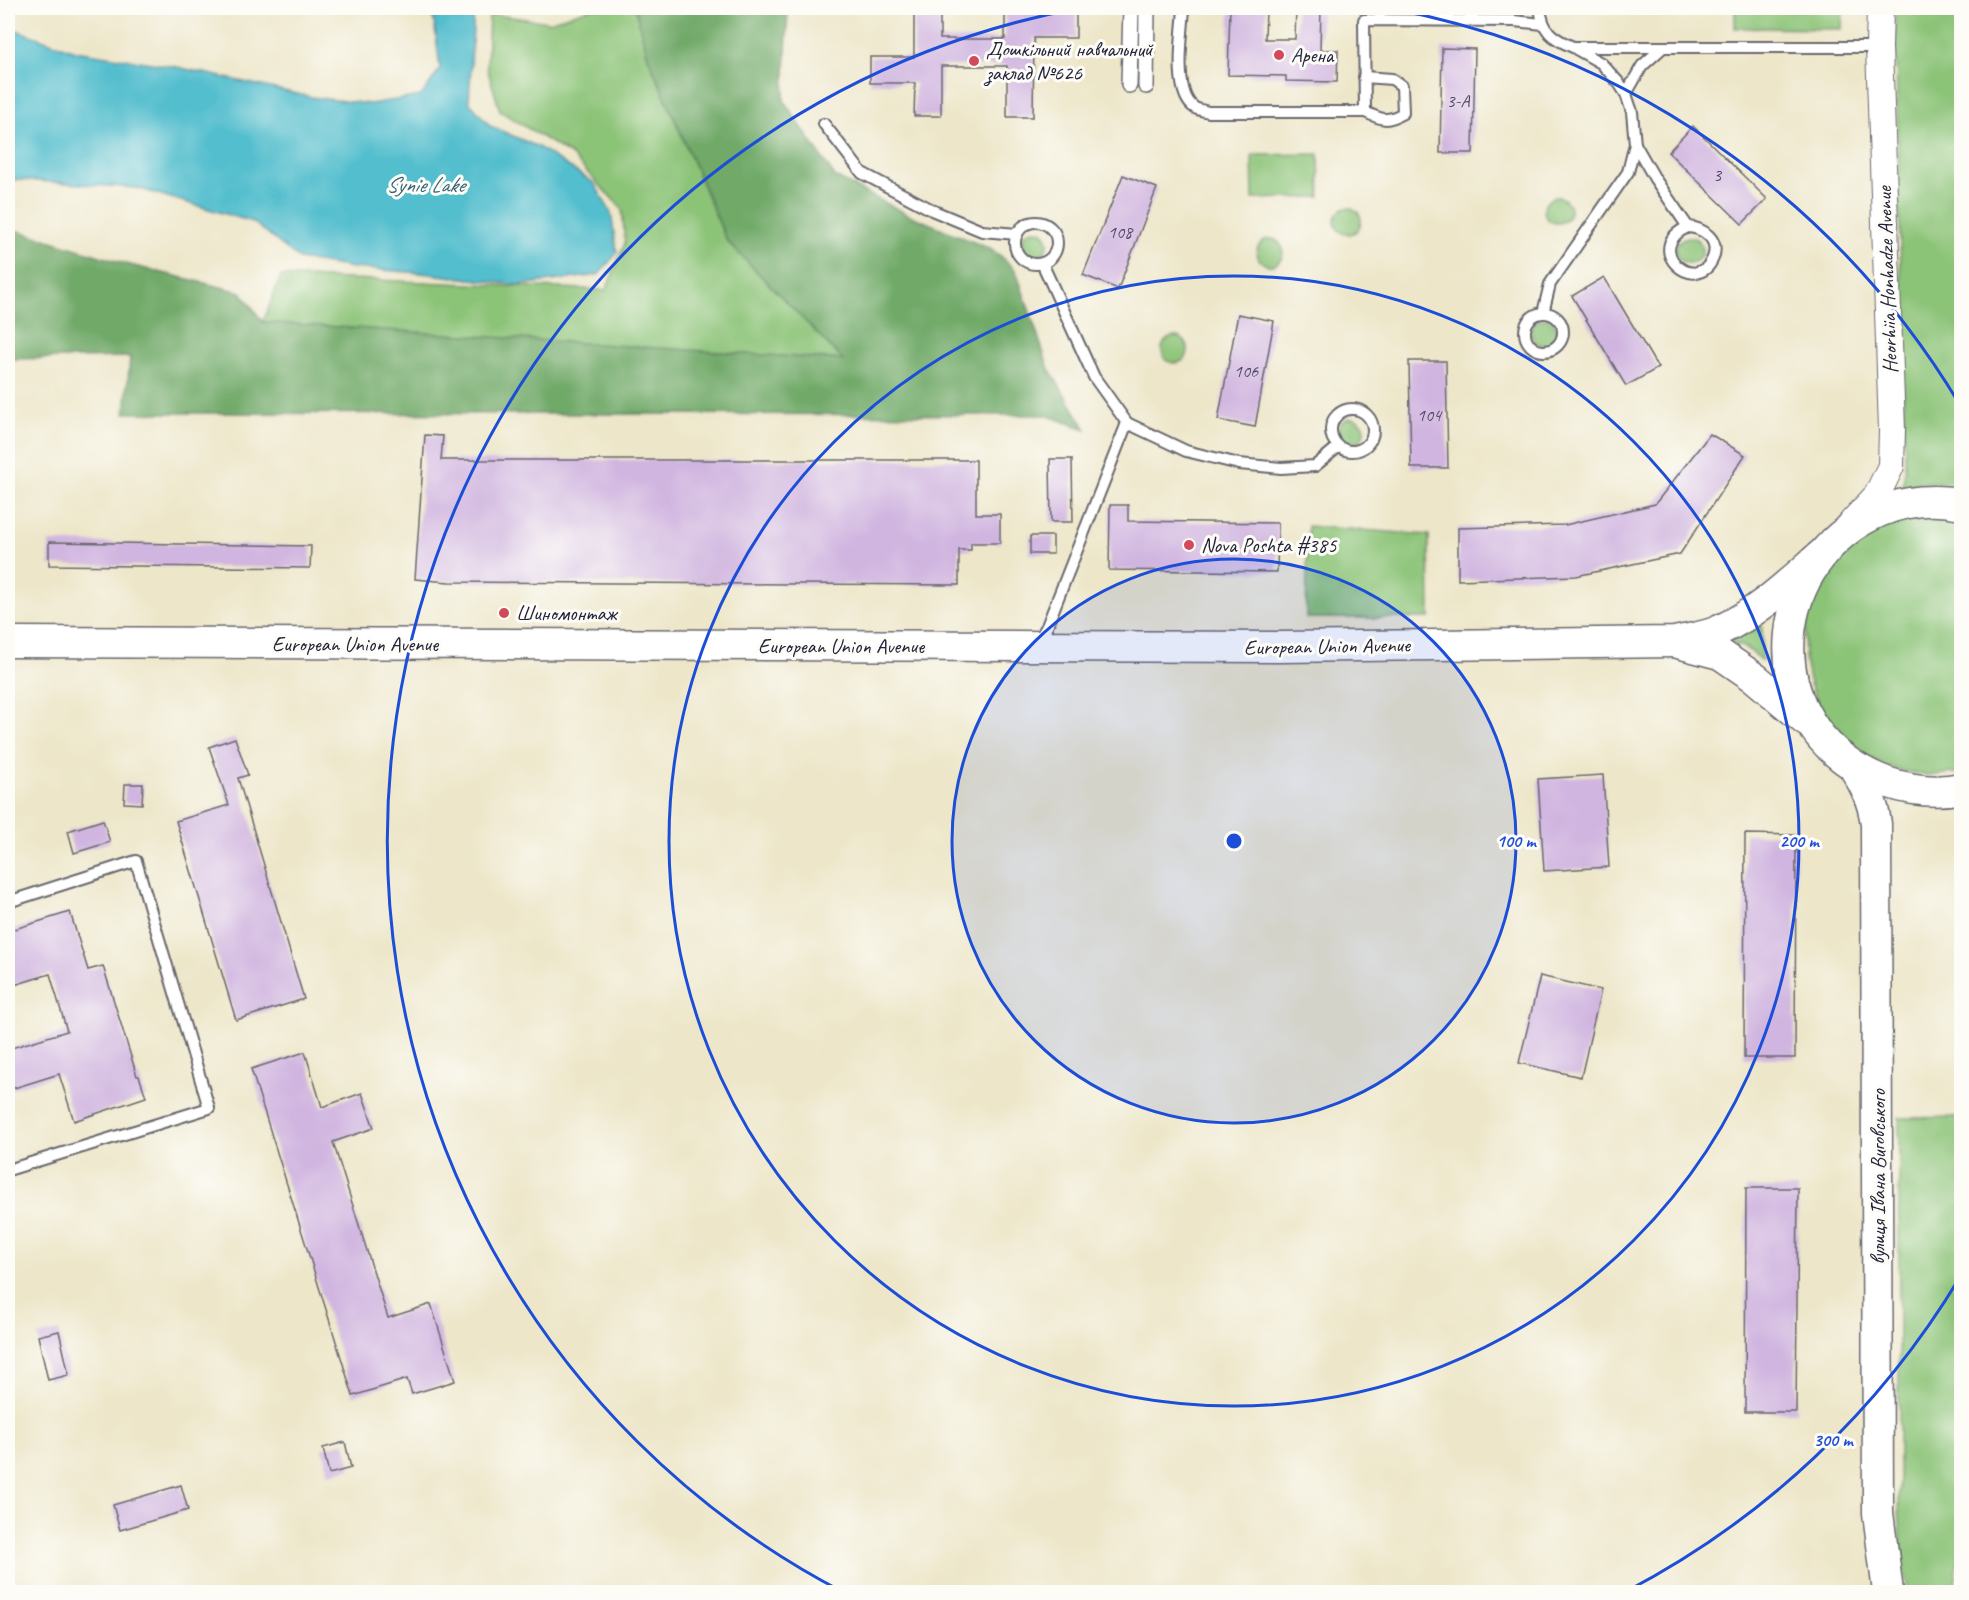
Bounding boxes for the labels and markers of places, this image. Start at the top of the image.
place label: Дошкільний навчальний заклад №626 [983,36,1154,87]
place label: Арена [1291,42,1335,68]
marker: Арена [1272,48,1286,62]
marker: Дошкільний навчальний заклад №626 [967,54,981,68]
place label: Nova Poshta #385 [1201,532,1338,558]
marker: Nova Poshta #385 [1182,538,1196,552]
place label: Шиномонтаж [516,600,619,626]
marker: Шиномонтаж [497,606,511,620]
centre of rings [1224,831,1244,851]

